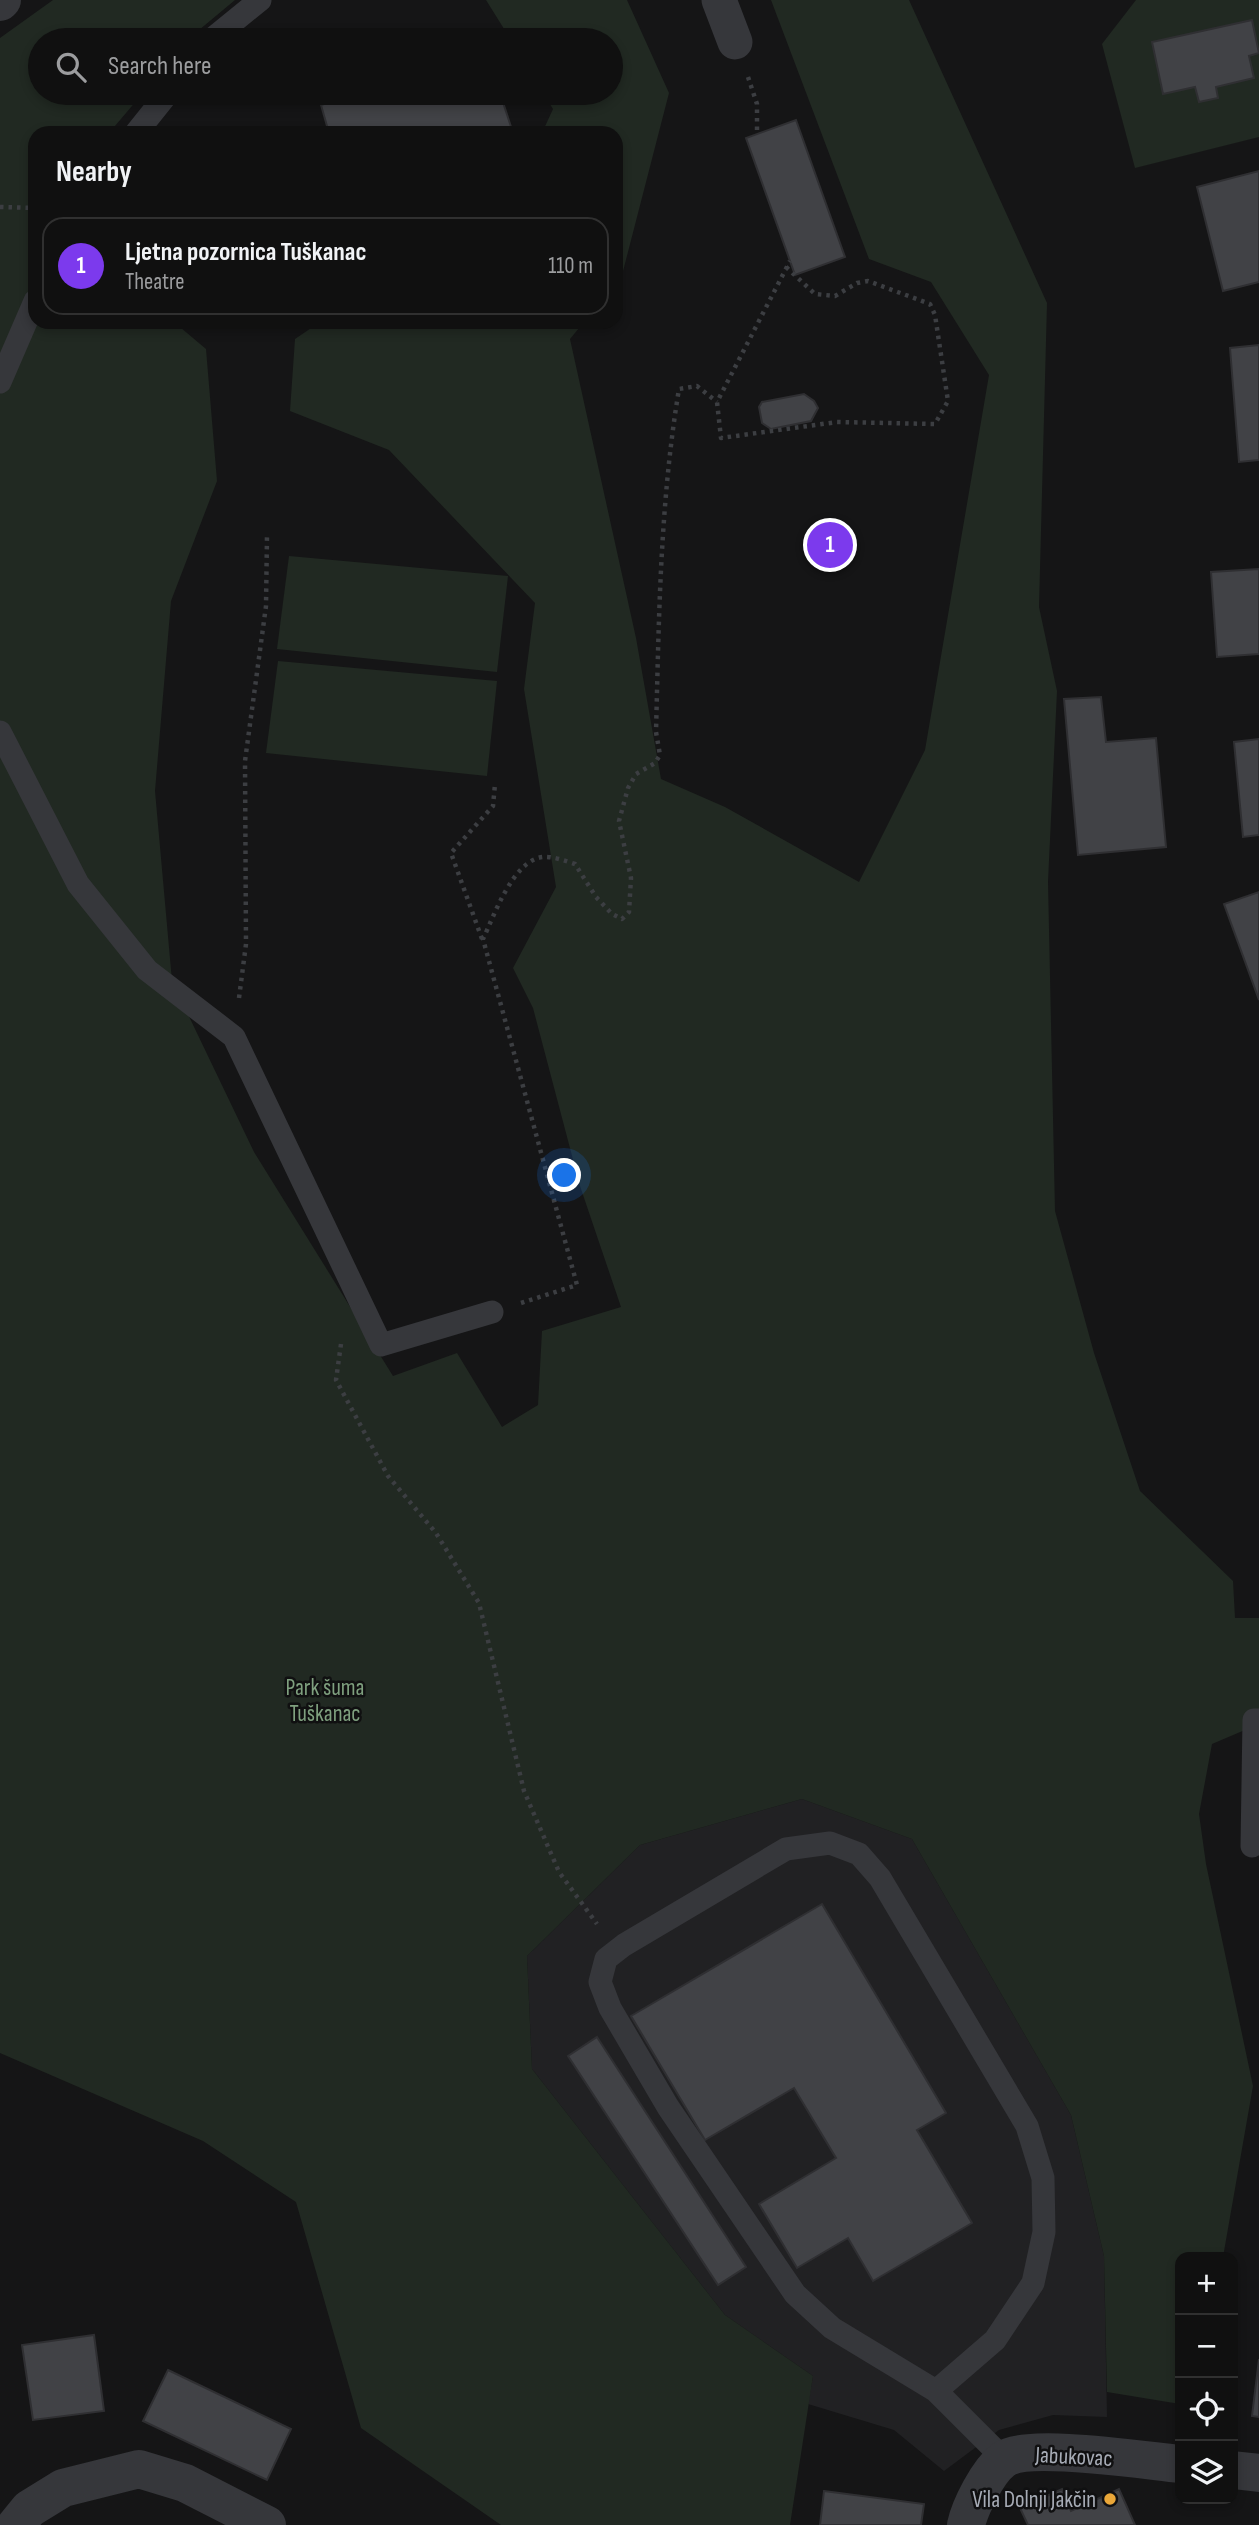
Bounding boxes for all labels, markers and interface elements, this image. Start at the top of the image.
search box [28,28,623,105]
icon: search [52,48,90,86]
text: Search here [108,51,211,82]
text: Nearby [56,154,132,190]
text: Ljetna pozornica Tuškanac [125,237,366,268]
text: 1 [76,252,86,280]
text: 110 m [548,252,593,280]
text: Theatre [125,268,185,296]
pin: 1 [807,519,853,571]
your location [547,1158,581,1192]
park label: Park šuma Tuškanac [286,1674,364,1728]
map controls [1175,2252,1238,2504]
button: + [1175,2252,1238,2315]
button: − [1175,2315,1238,2378]
button: locate [1175,2378,1238,2441]
street label: Jabukovac [1034,2441,1113,2473]
button: layers [1175,2441,1238,2504]
place label: Vila Dolnji Jakčin [972,2486,1096,2514]
marker: Vila Dolnji Jakčin [1102,2491,1118,2507]

